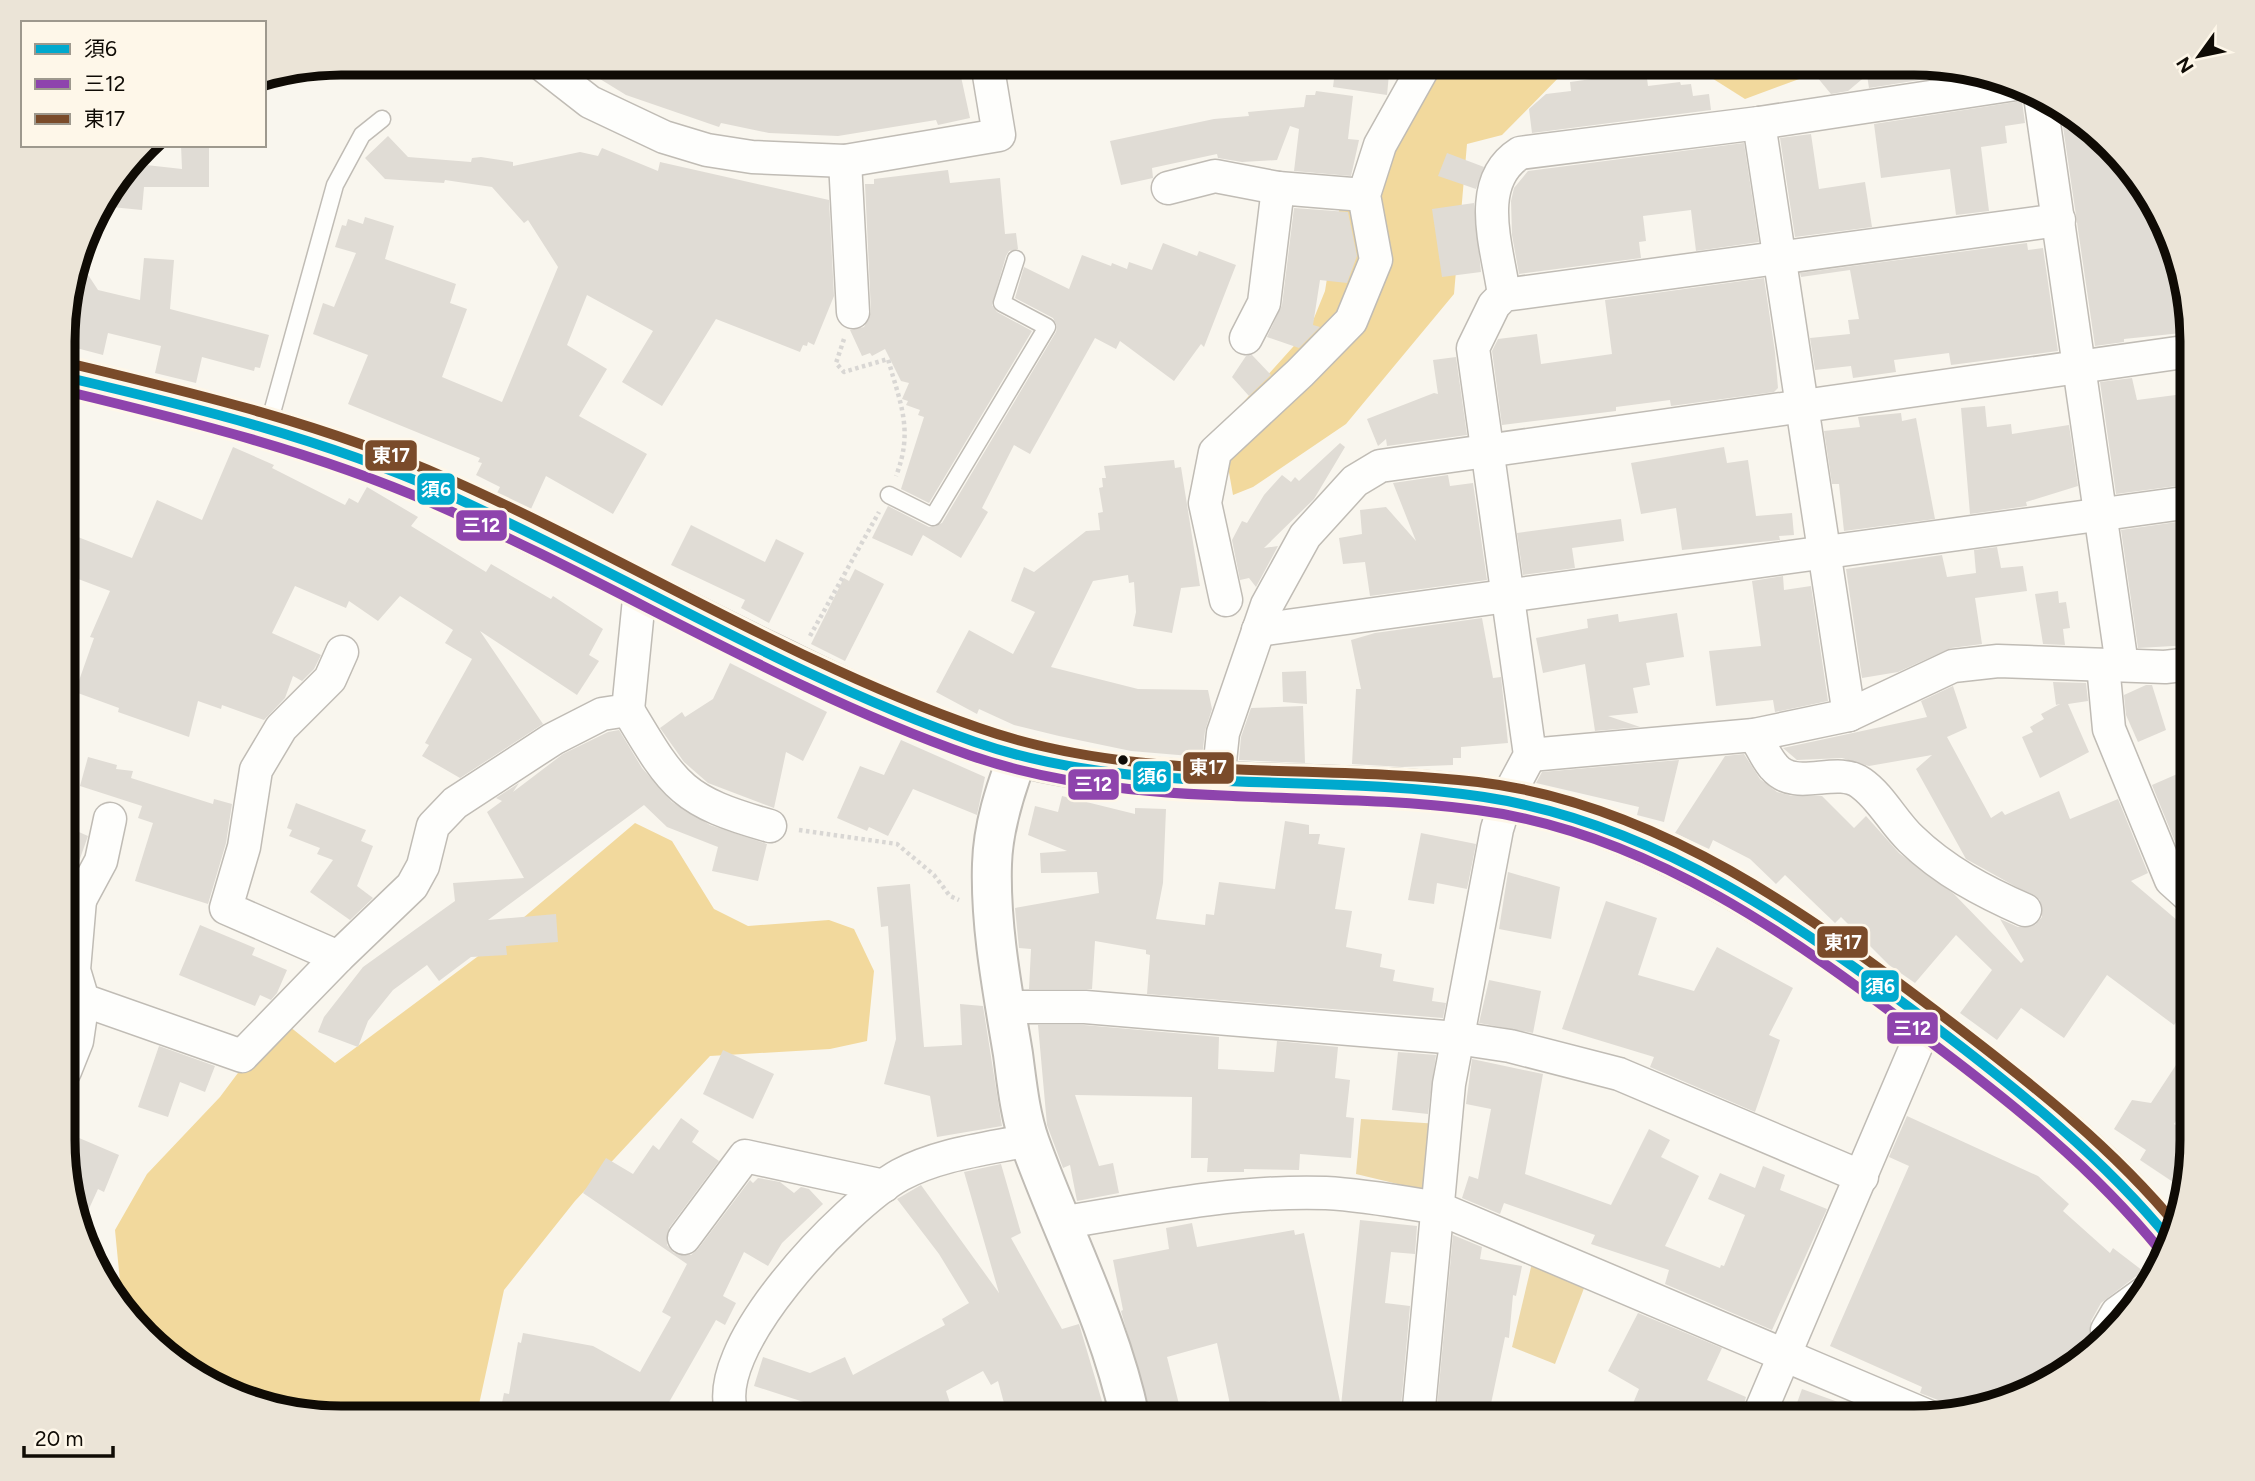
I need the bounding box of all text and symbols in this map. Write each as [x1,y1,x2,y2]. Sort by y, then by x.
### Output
legend [21,21,266,147]
north arrow [2164,21,2234,91]
text: 須6 [84,36,117,61]
text: N [2172,53,2199,77]
text: 三12 [84,71,125,96]
text: 東17 [84,106,125,131]
line badge: 東17 [364,439,418,472]
text: 東17 [372,444,410,467]
line badge: 須6 [416,472,456,506]
text: 須6 [421,478,451,501]
line badge: 三12 [455,509,508,542]
text: 三12 [462,514,500,537]
line badge: 東17 [1182,751,1235,785]
unlabelled marker [1116,753,1130,767]
text: 東17 [1189,756,1227,779]
line badge: 須6 [1132,760,1172,793]
text: 須6 [1137,765,1167,788]
line badge: 三12 [1067,768,1120,801]
text: 三12 [1074,773,1112,796]
line badge: 東17 [1816,925,1869,959]
text: 東17 [1824,931,1862,954]
line badge: 須6 [1860,969,1900,1003]
text: 須6 [1865,975,1895,998]
line badge: 三12 [1886,1011,1939,1045]
text: 三12 [1893,1017,1931,1040]
scale bar [24,1414,114,1458]
text: 20 m [35,1426,83,1451]

